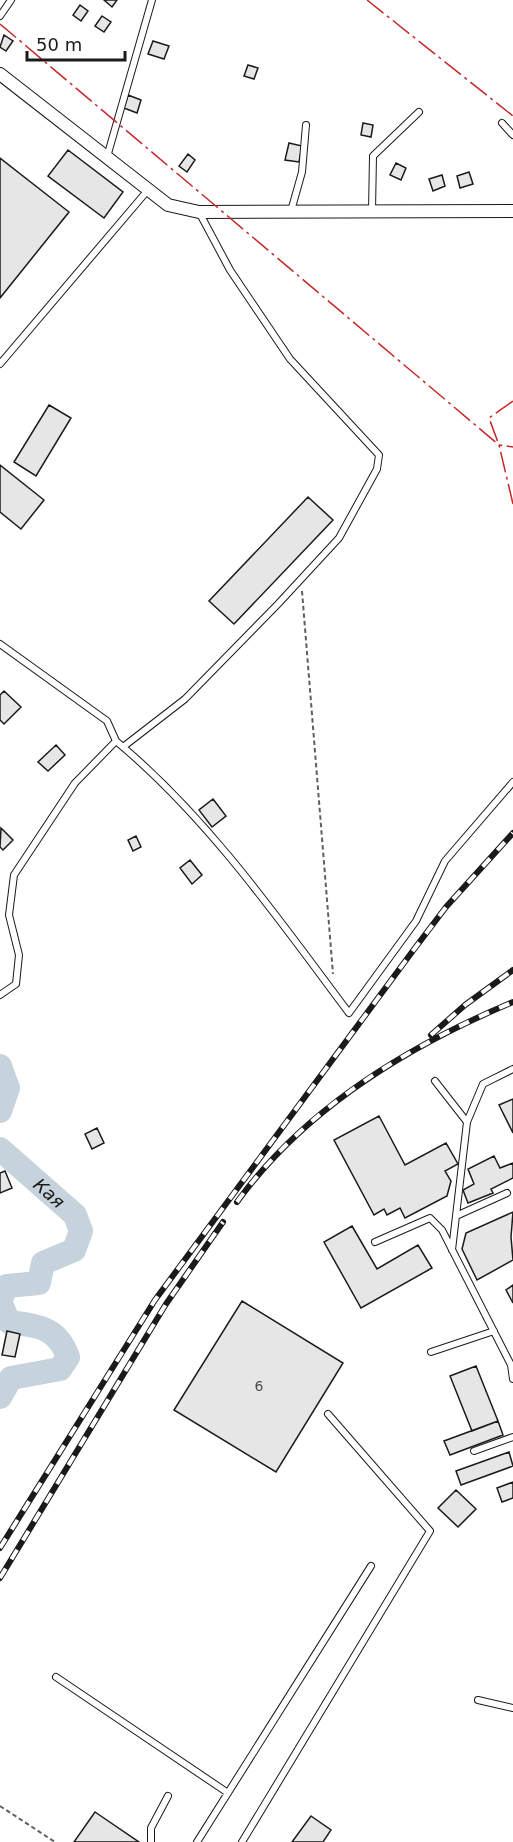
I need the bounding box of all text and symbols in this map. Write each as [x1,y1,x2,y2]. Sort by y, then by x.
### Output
scale bar [27,24,124,62]
text: 50 m [36,34,82,55]
water label: Кая [30,1173,70,1212]
house number: 6 [255,1378,264,1394]

